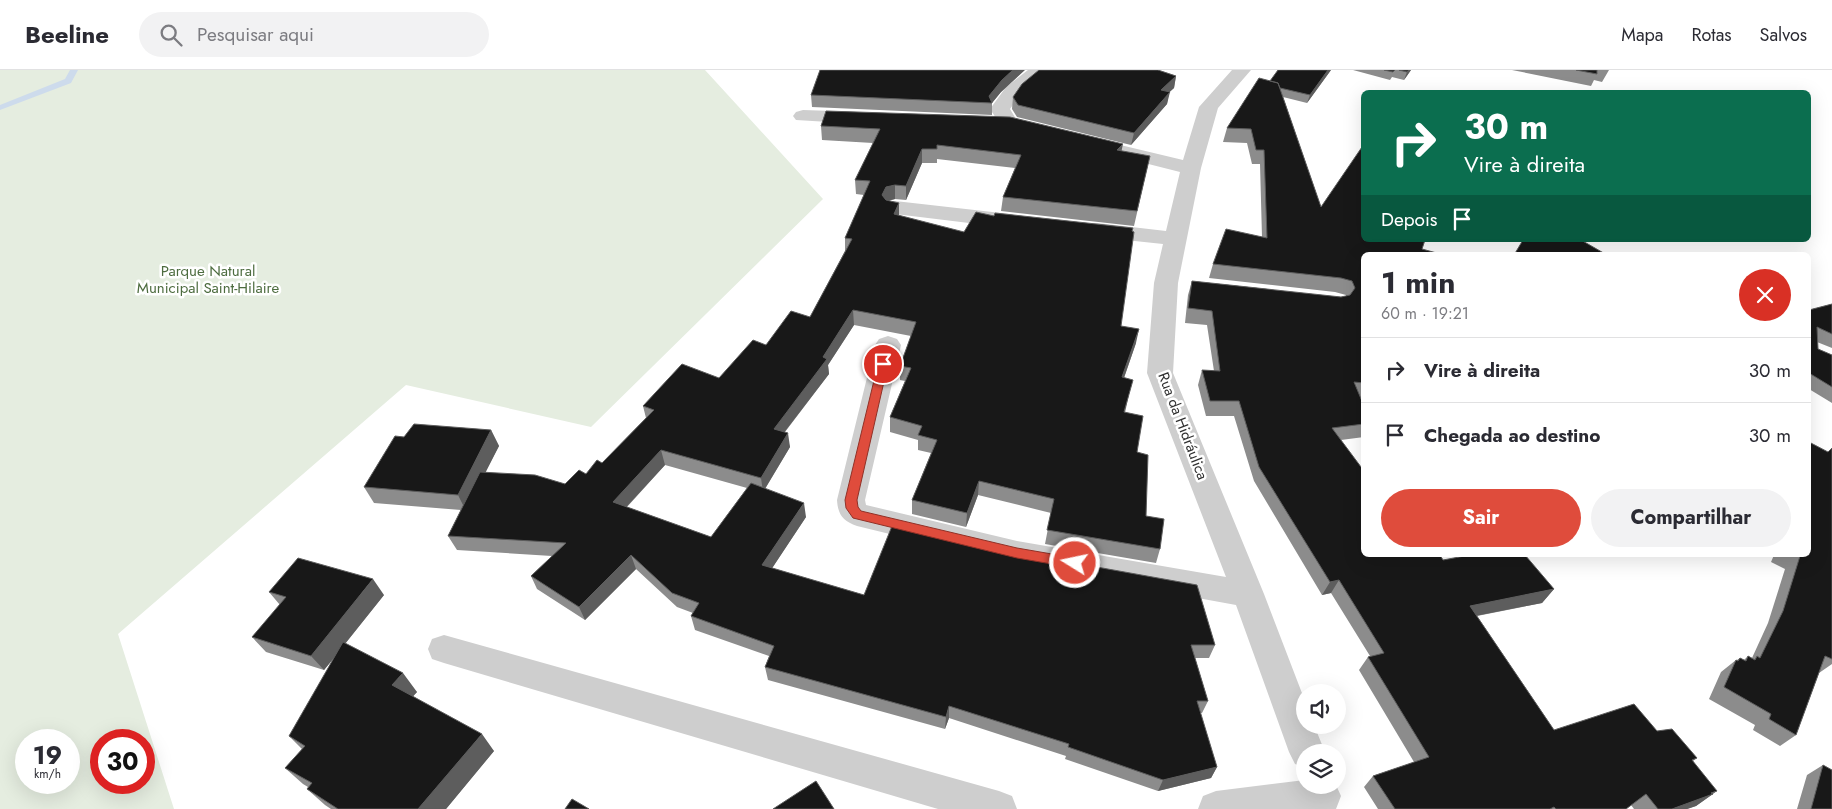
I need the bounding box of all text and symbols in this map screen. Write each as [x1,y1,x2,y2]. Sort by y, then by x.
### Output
search box [139,12,489,57]
text: Beeline [25,17,109,52]
icon: search [157,21,185,49]
text: Pesquisar aqui [197,21,314,48]
text: Mapa [1621,22,1663,48]
text: Rotas [1691,22,1732,48]
text: Salvos [1760,22,1807,48]
text: 30 m [1464,102,1548,152]
icon: right [1381,110,1446,175]
text: Vire à direita [1464,148,1585,180]
icon: arrive [1448,205,1476,233]
text: Depois [1381,206,1438,233]
park label: Parque Natural Municipal Saint-Hilaire [137,260,279,299]
text: 1 min [1381,261,1455,304]
button: close [1739,269,1791,321]
text: 60 m · 19:21 [1381,302,1469,325]
pin [862,343,904,385]
icon: arrive [869,350,897,378]
icon: right [1381,356,1409,384]
text: Vire à direita [1424,357,1540,384]
text: 30 m [1749,357,1791,384]
street label: Rua da Hidráulica [1152,369,1214,483]
icon: arrive [1381,421,1409,449]
text: Chegada ao destino [1424,422,1600,449]
text: 30 m [1749,422,1791,449]
button: Sair [1381,489,1581,547]
button: Compartilhar [1591,489,1791,547]
position arrow [1048,536,1100,588]
map controls [1296,684,1346,794]
button: sound [1296,684,1346,734]
speed limit sign: 30 [90,729,155,794]
text: 19 [33,737,62,773]
button: layers [1296,744,1346,794]
text: km/h [34,765,61,783]

